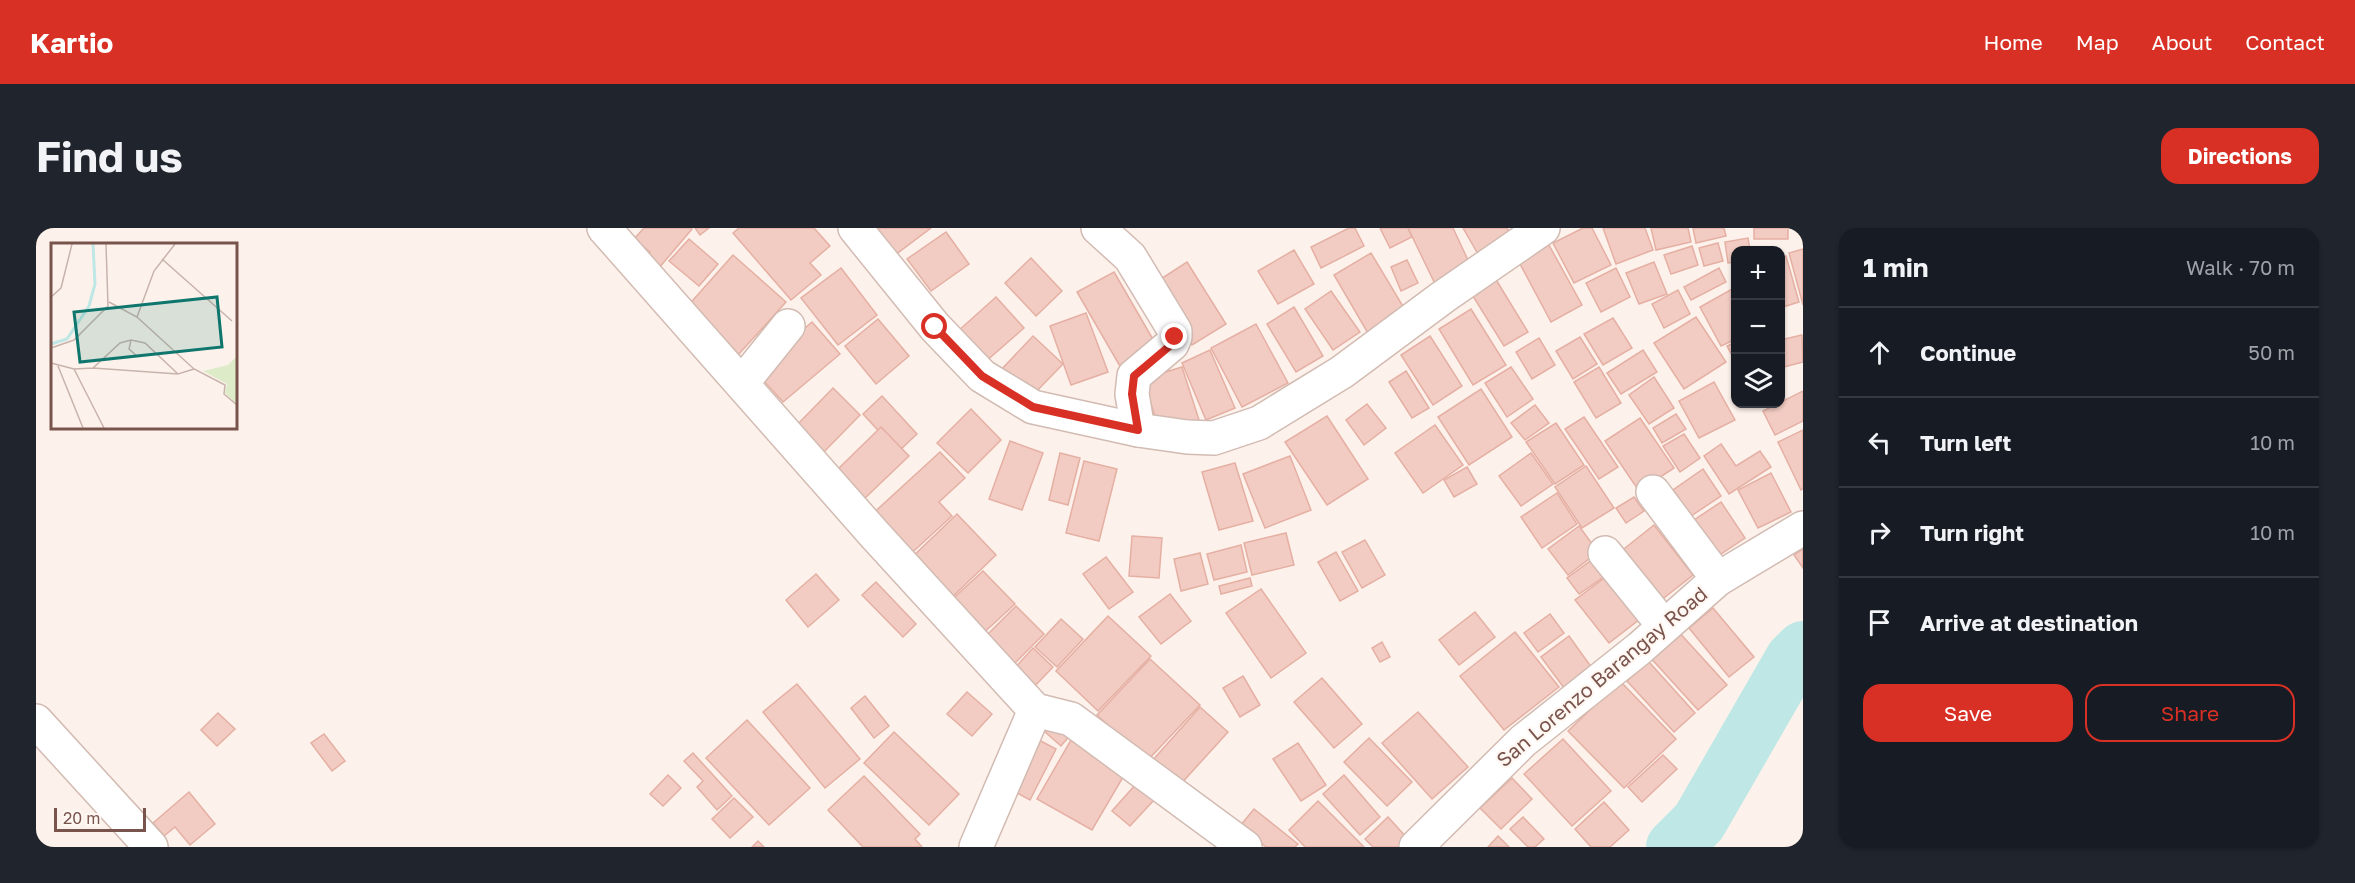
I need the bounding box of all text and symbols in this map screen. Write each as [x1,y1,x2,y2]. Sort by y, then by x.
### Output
text: Kartio [30,26,113,59]
text: Home [1983,29,2043,55]
text: Map [2076,29,2119,55]
text: About [2152,29,2212,55]
text: Contact [2245,29,2325,55]
button: Directions [2161,128,2319,184]
text: Find us [36,131,183,181]
inset map [51,243,237,429]
map controls [1731,246,1785,408]
button: + [1731,246,1785,300]
text: 1 min [1863,252,1929,283]
text: Walk · 70 m [2186,255,2295,279]
button: − [1731,300,1785,354]
route start [921,313,947,339]
route end [1161,323,1187,349]
icon: ahead [1863,336,1896,369]
text: Continue [1920,339,2016,366]
text: 50 m [2248,340,2295,364]
button: layers [1731,354,1785,408]
icon: left [1863,426,1896,459]
text: Turn left [1920,429,2011,456]
text: 10 m [2250,430,2295,454]
icon: right [1863,516,1896,549]
text: Turn right [1920,519,2024,546]
text: 10 m [2250,520,2295,544]
street label: San Lorenzo Barangay Road [1491,581,1712,771]
icon: arrive [1863,606,1896,639]
text: Arrive at destination [1920,609,2138,636]
button: Save [1863,684,2073,742]
button: Share [2085,684,2295,742]
scale bar [54,805,146,832]
text: 20 m [63,808,100,828]

